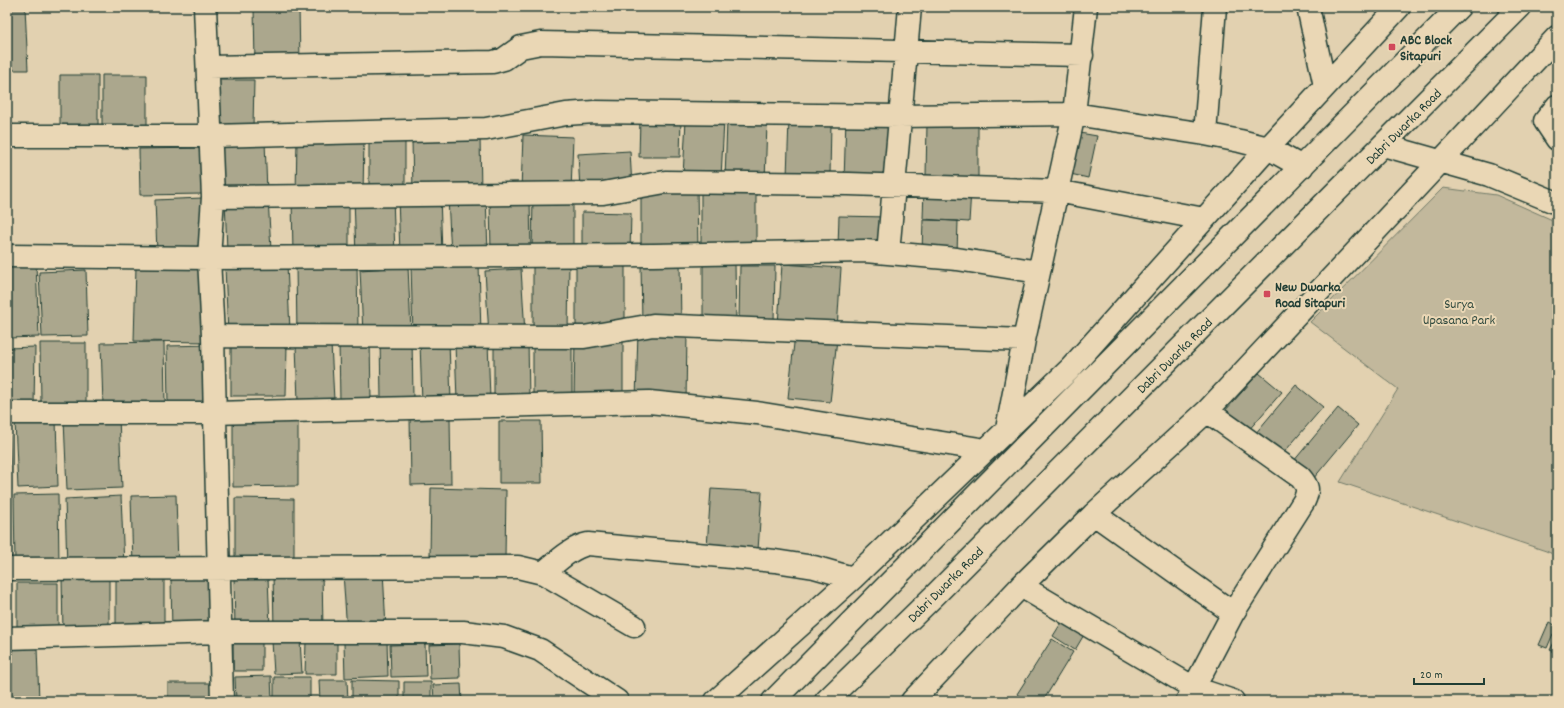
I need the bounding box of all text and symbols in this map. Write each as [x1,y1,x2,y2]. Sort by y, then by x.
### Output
place label: ABC Block Sitapuri [1400,31,1452,67]
marker: ABC Block Sitapuri [1387,42,1397,52]
street label: Dabri Dwarka Road [1362,85,1447,170]
place label: New Dwarka Road Sitapuri [1275,278,1346,314]
marker: New Dwarka Road Sitapuri [1262,289,1272,299]
park label: Surya Upasana Park [1423,295,1495,331]
street label: Dabri Dwarka Road [1133,314,1218,399]
street label: Dabri Dwarka Road [904,543,989,628]
scale bar [1414,660,1484,686]
text: 20 m [1420,667,1443,684]

